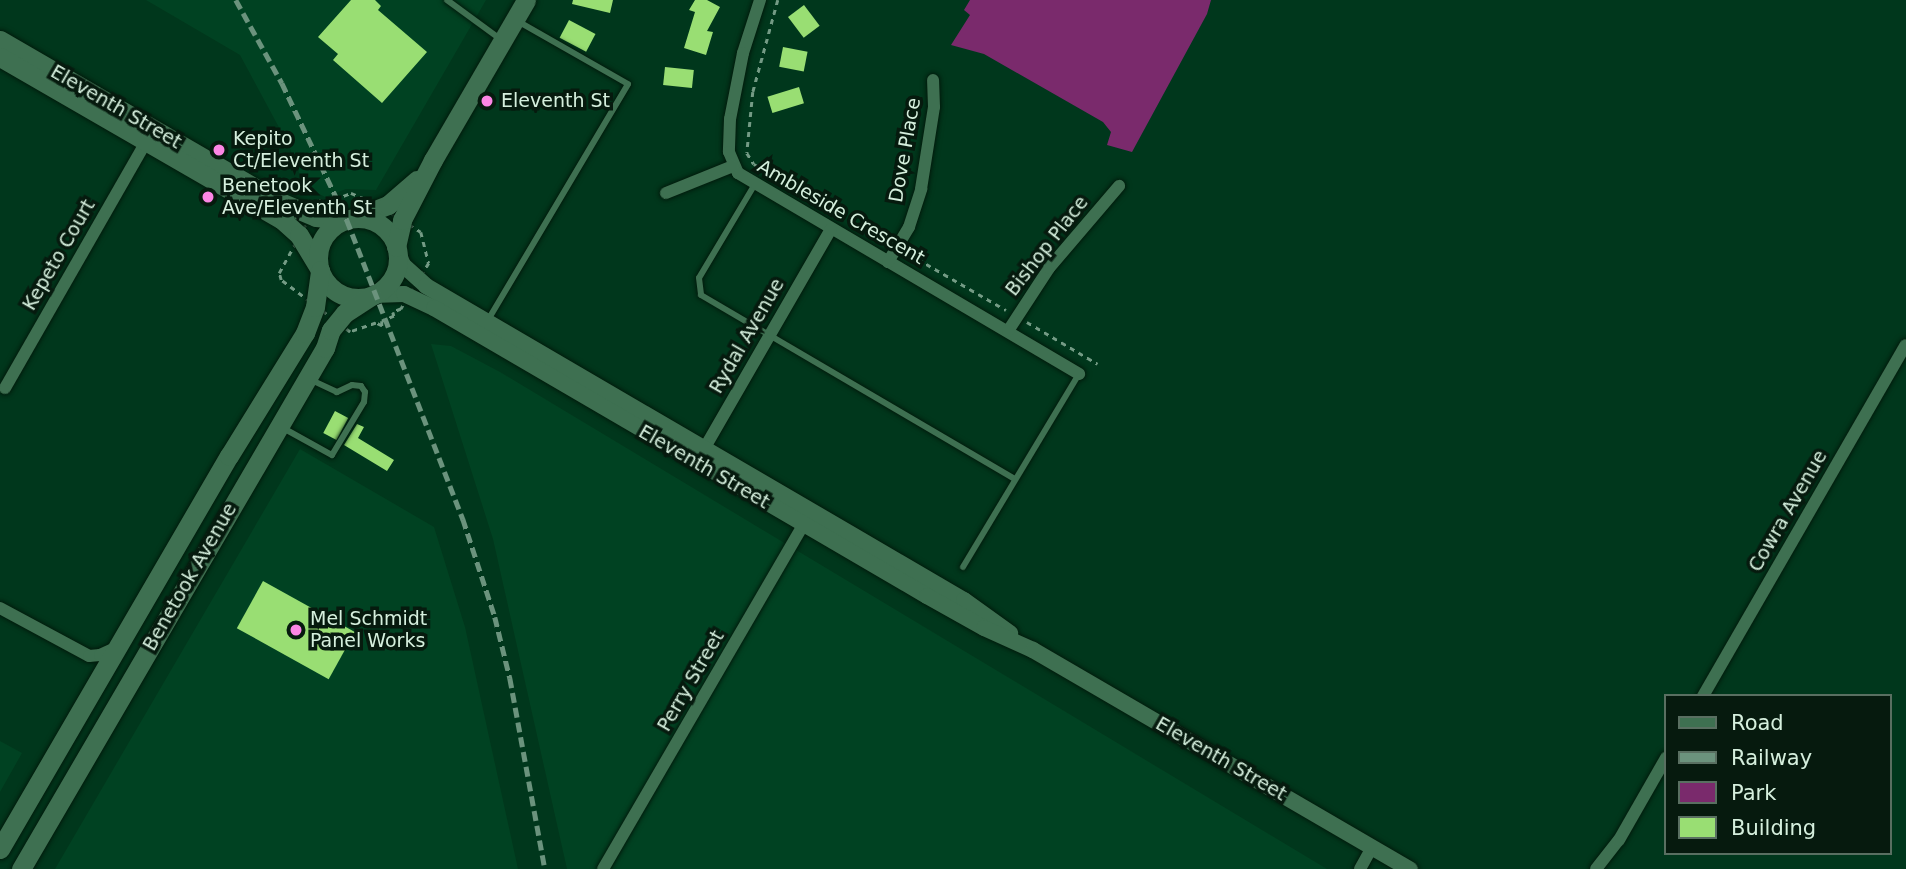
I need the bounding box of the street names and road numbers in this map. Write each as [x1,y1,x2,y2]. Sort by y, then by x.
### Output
street label: Eleventh Street [47,60,185,154]
street label: Dove Place [885,96,925,204]
street label: Ambleside Crescent [753,155,929,269]
street label: Bishop Place [1001,192,1093,300]
street label: Kepeto Court [18,195,100,315]
street label: Rydal Avenue [705,274,789,398]
street label: Eleventh Street [635,420,773,514]
street label: Cowra Avenue [1744,446,1832,576]
street label: Benetook Avenue [138,499,242,655]
street label: Perry Street [653,626,729,736]
street label: Eleventh Street [1152,712,1290,806]

